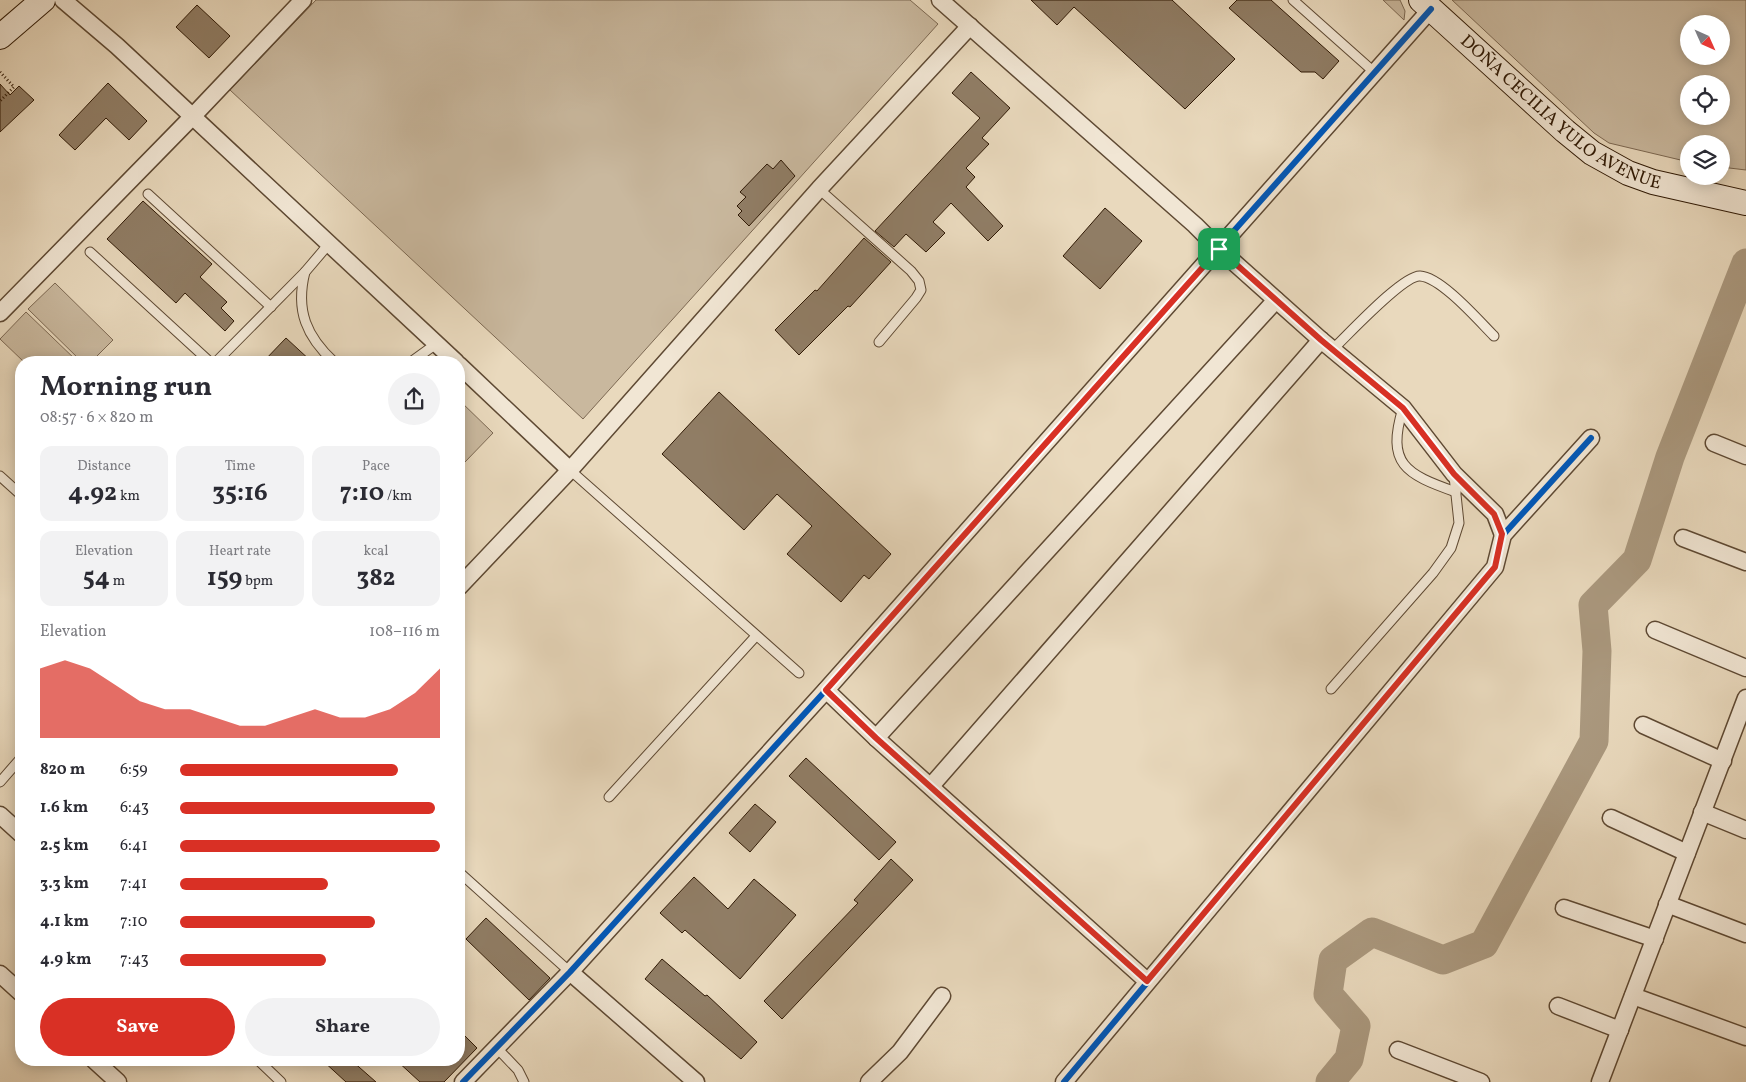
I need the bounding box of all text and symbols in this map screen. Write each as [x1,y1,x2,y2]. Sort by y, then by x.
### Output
north arrow [1680,15,1730,65]
map controls [1680,15,1730,185]
street label: DOÑA CECILIA YULO AVENUE [1455,29,1664,196]
button: locate [1680,75,1730,125]
button: layers [1680,135,1730,185]
pin [1198,228,1240,270]
icon: arrive [1205,235,1233,263]
text: Morning run [40,368,212,407]
button: share [388,373,440,425]
text: 08:57 · 6 × 820 m [40,407,153,429]
text: Distance [77,457,131,476]
text: Time [225,457,255,476]
text: Pace [362,457,390,476]
text: 4.92 [68,476,117,511]
text: 35:16 [212,476,268,511]
text: 7:10 [340,476,384,511]
text: km [117,487,140,506]
text: /km [384,487,412,506]
text: Elevation [75,542,133,561]
text: Heart rate [209,542,271,561]
text: kcal [364,542,388,561]
text: 54 [83,561,110,596]
text: 159 [207,561,242,596]
text: 382 [356,561,396,596]
text: m [110,572,125,591]
text: bpm [242,572,273,591]
text: Elevation [40,621,107,643]
text: 108–116 m [369,621,440,643]
text: 820 m [40,759,85,781]
text: 6:59 [120,759,148,781]
text: 1.6 km [40,797,88,819]
text: 6:43 [120,797,149,819]
text: 2.5 km [40,835,89,857]
text: 6:41 [120,835,148,857]
text: 3.3 km [40,873,89,895]
text: 7:41 [120,873,147,895]
text: 4.1 km [40,911,89,933]
text: 7:10 [120,911,147,933]
text: 4.9 km [40,949,91,971]
text: 7:43 [120,949,149,971]
button: Save [40,998,235,1056]
button: Share [245,998,440,1056]

